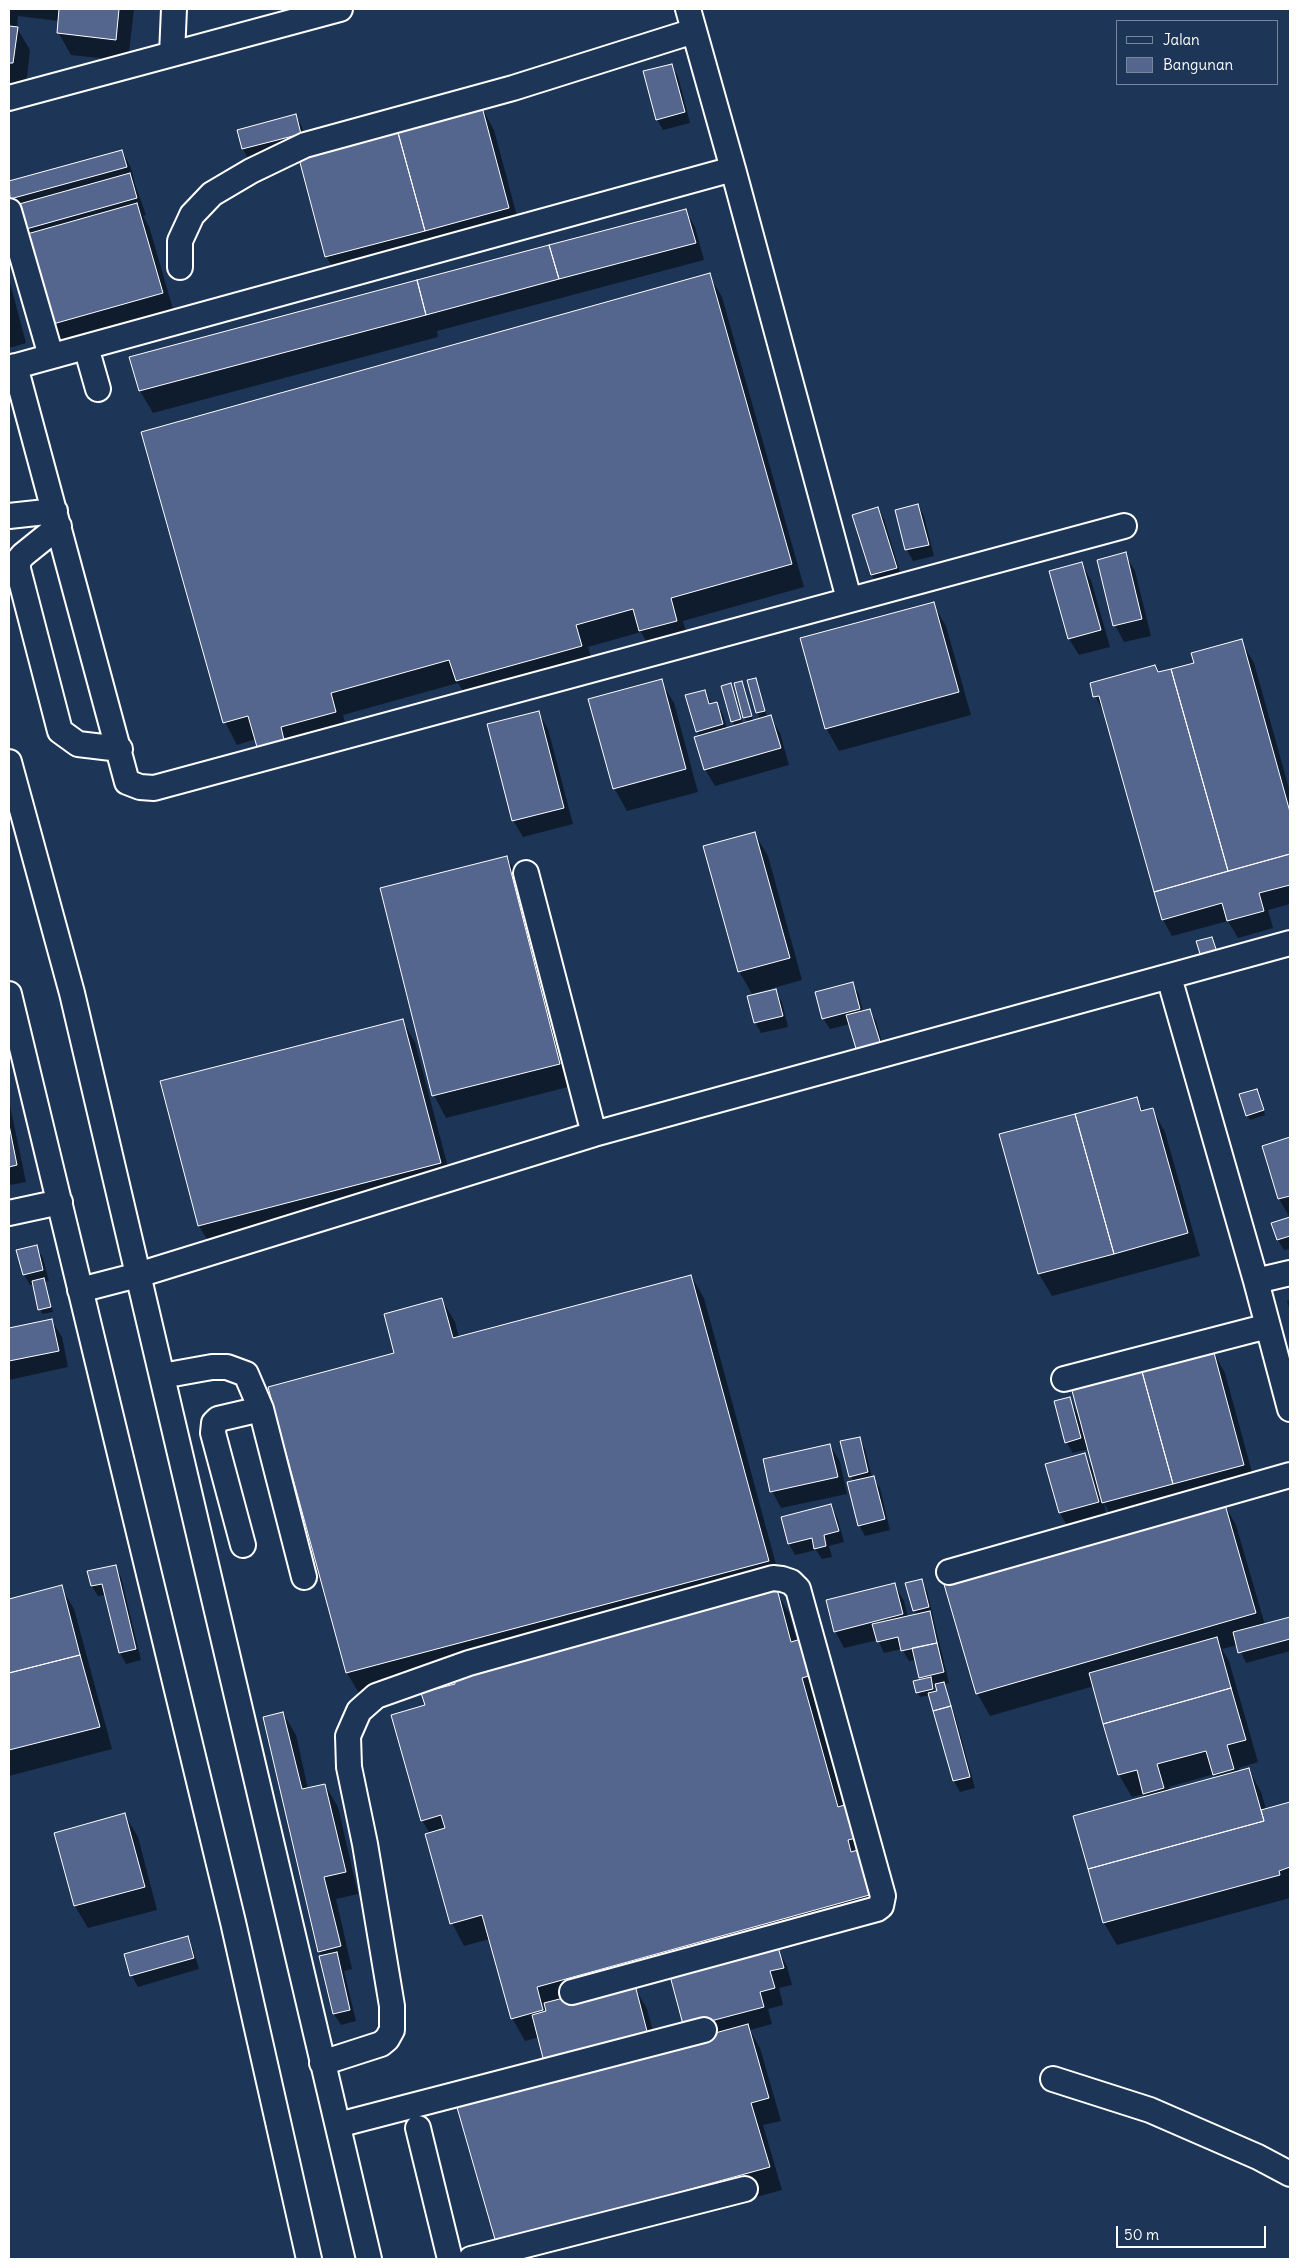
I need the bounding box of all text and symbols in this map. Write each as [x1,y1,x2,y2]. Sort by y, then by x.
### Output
legend [1116,20,1279,85]
text: Jalan [1163,30,1200,49]
text: Bangunan [1163,55,1233,74]
scale bar [1119,2216,1269,2248]
text: 50 m [1124,2225,1159,2244]

